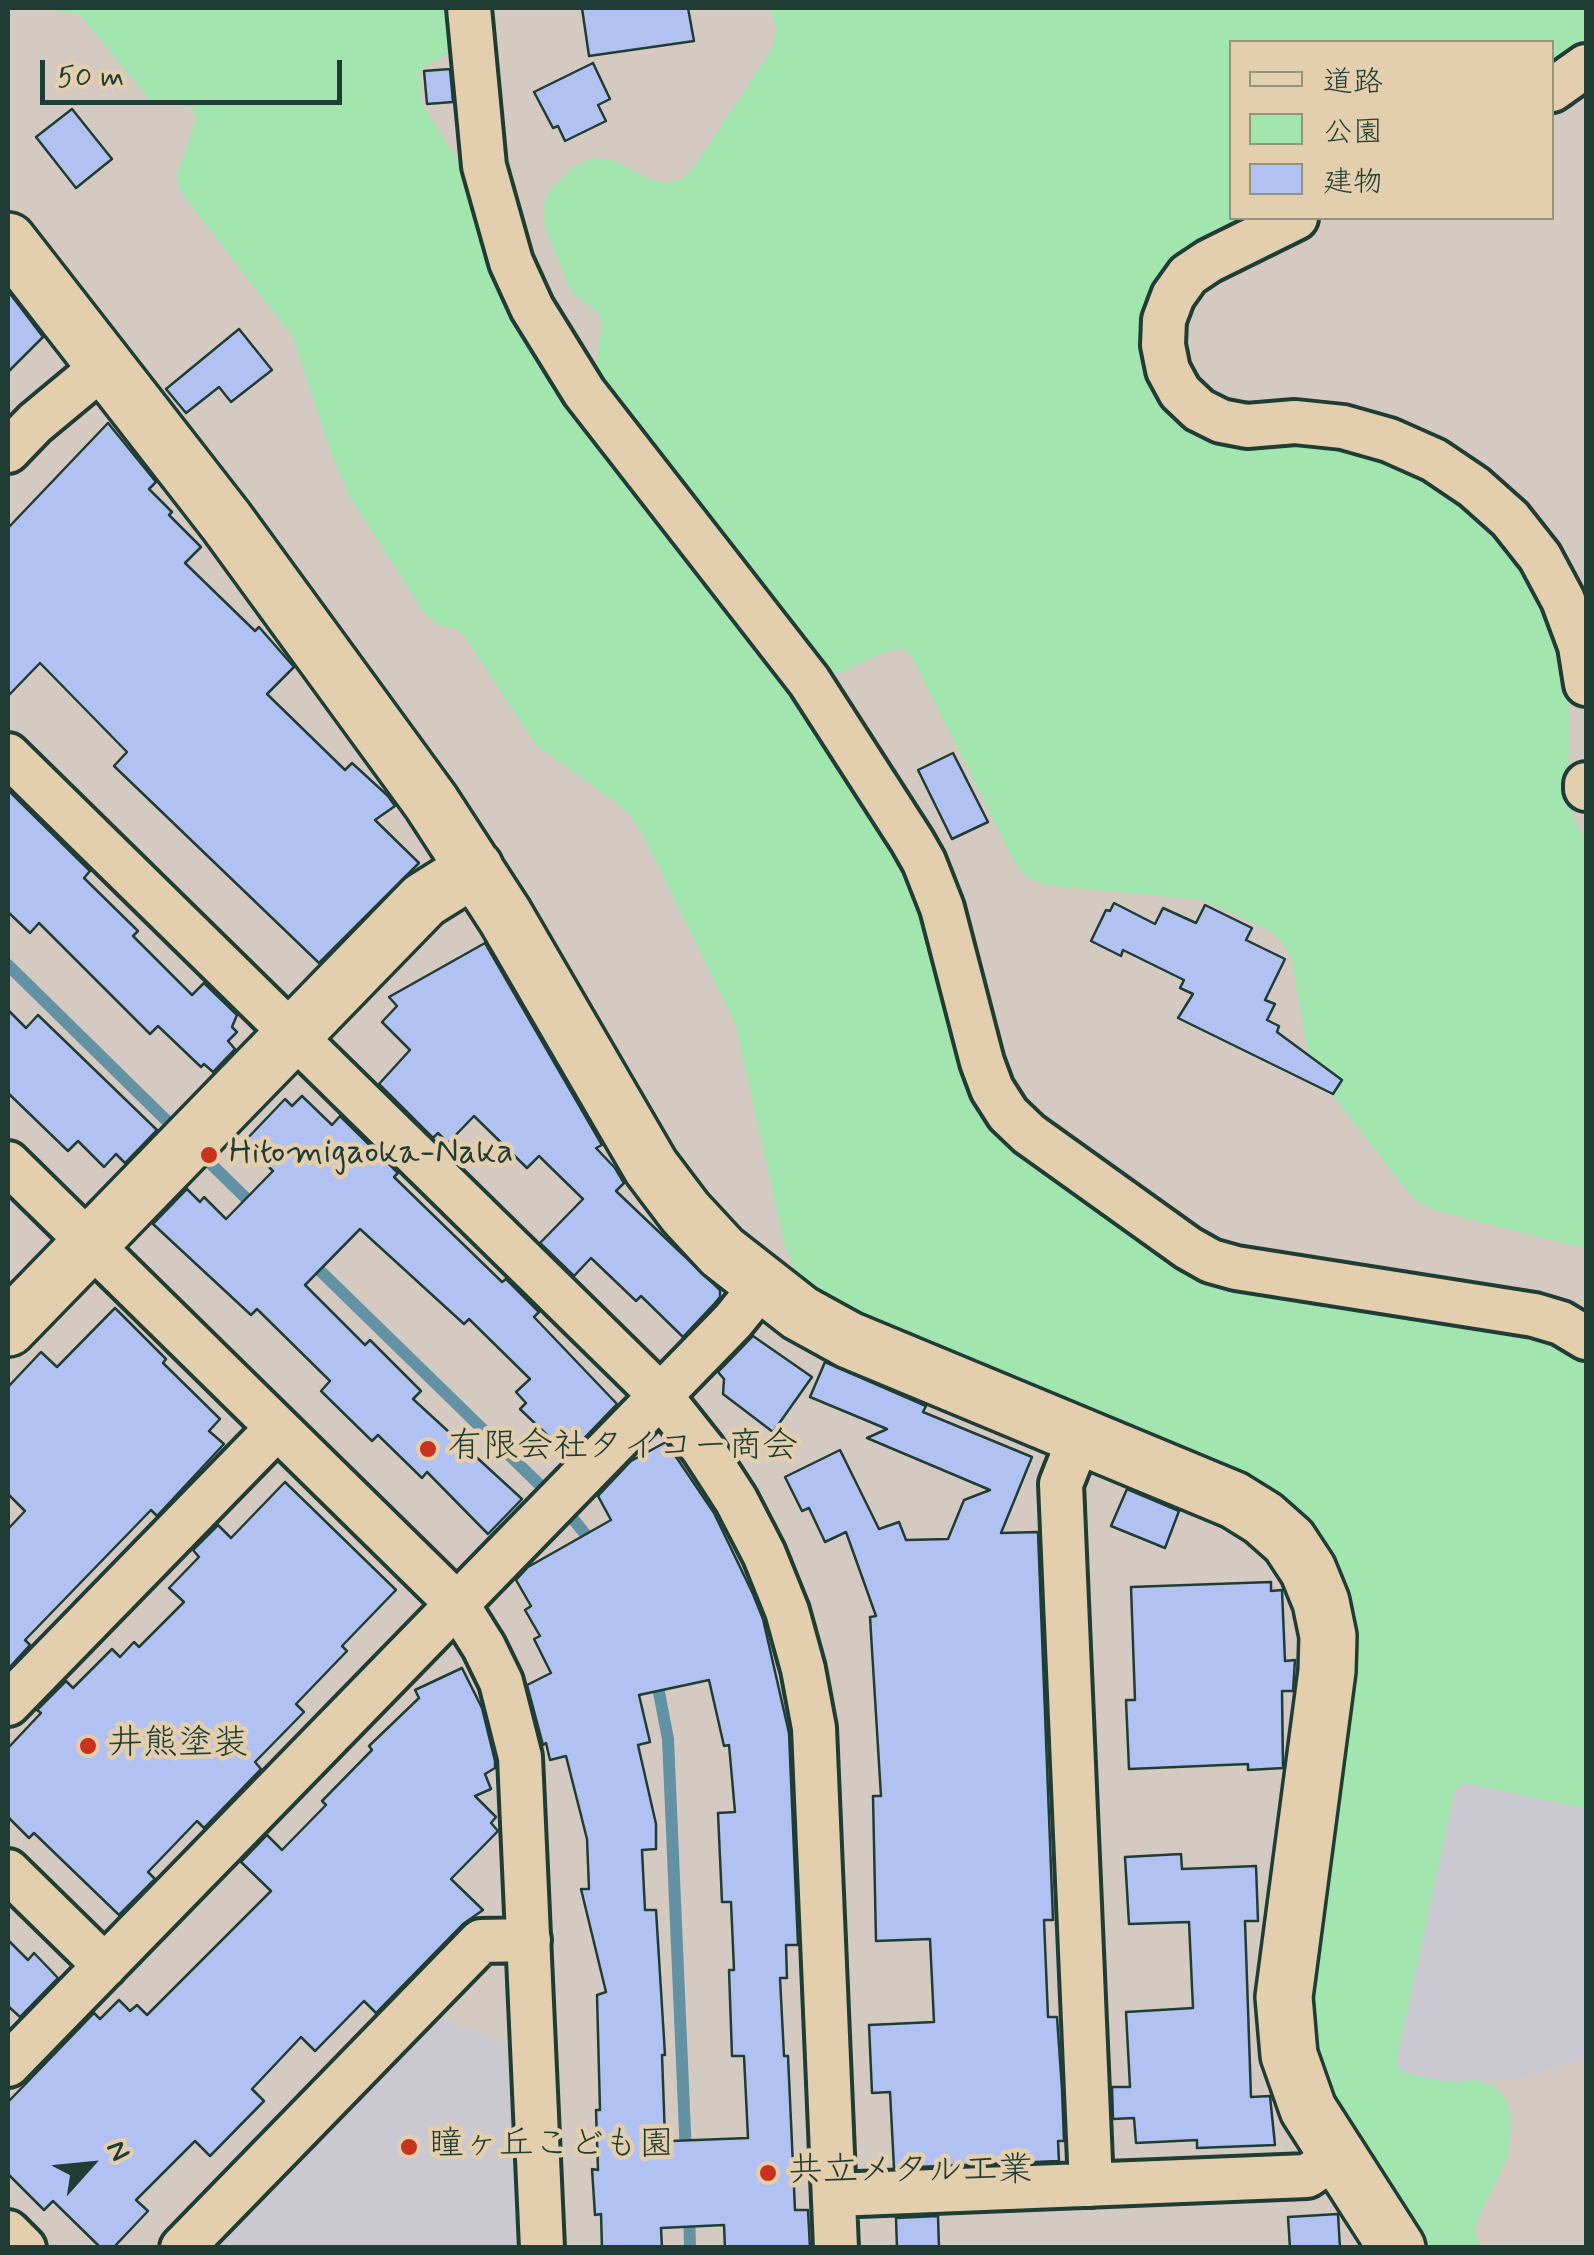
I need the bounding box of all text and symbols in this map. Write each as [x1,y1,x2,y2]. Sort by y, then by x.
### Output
scale bar [45,40,348,102]
legend [1229,40,1554,220]
text: 50 m [57,58,124,97]
text: 道路 [1323,63,1383,102]
text: 公園 [1323,113,1383,152]
text: 建物 [1323,163,1383,202]
place label: Hitomigaoka-Naka [229,1134,513,1176]
marker: Hitomigaoka-Naka [198,1144,220,1166]
place label: 有限会社タイコー商会 [448,1428,798,1470]
marker: 有限会社タイコー商会 [417,1438,439,1460]
place label: 井熊塗装 [108,1725,248,1767]
marker: 井熊塗装 [77,1735,99,1757]
north arrow [40,2115,140,2215]
place label: 瞳ヶ丘こども園 [429,2126,674,2168]
text: N [96,2134,138,2168]
marker: 瞳ヶ丘こども園 [398,2136,420,2158]
place label: 共立メタル工業 [788,2152,1033,2194]
marker: 共立メタル工業 [757,2162,779,2184]

